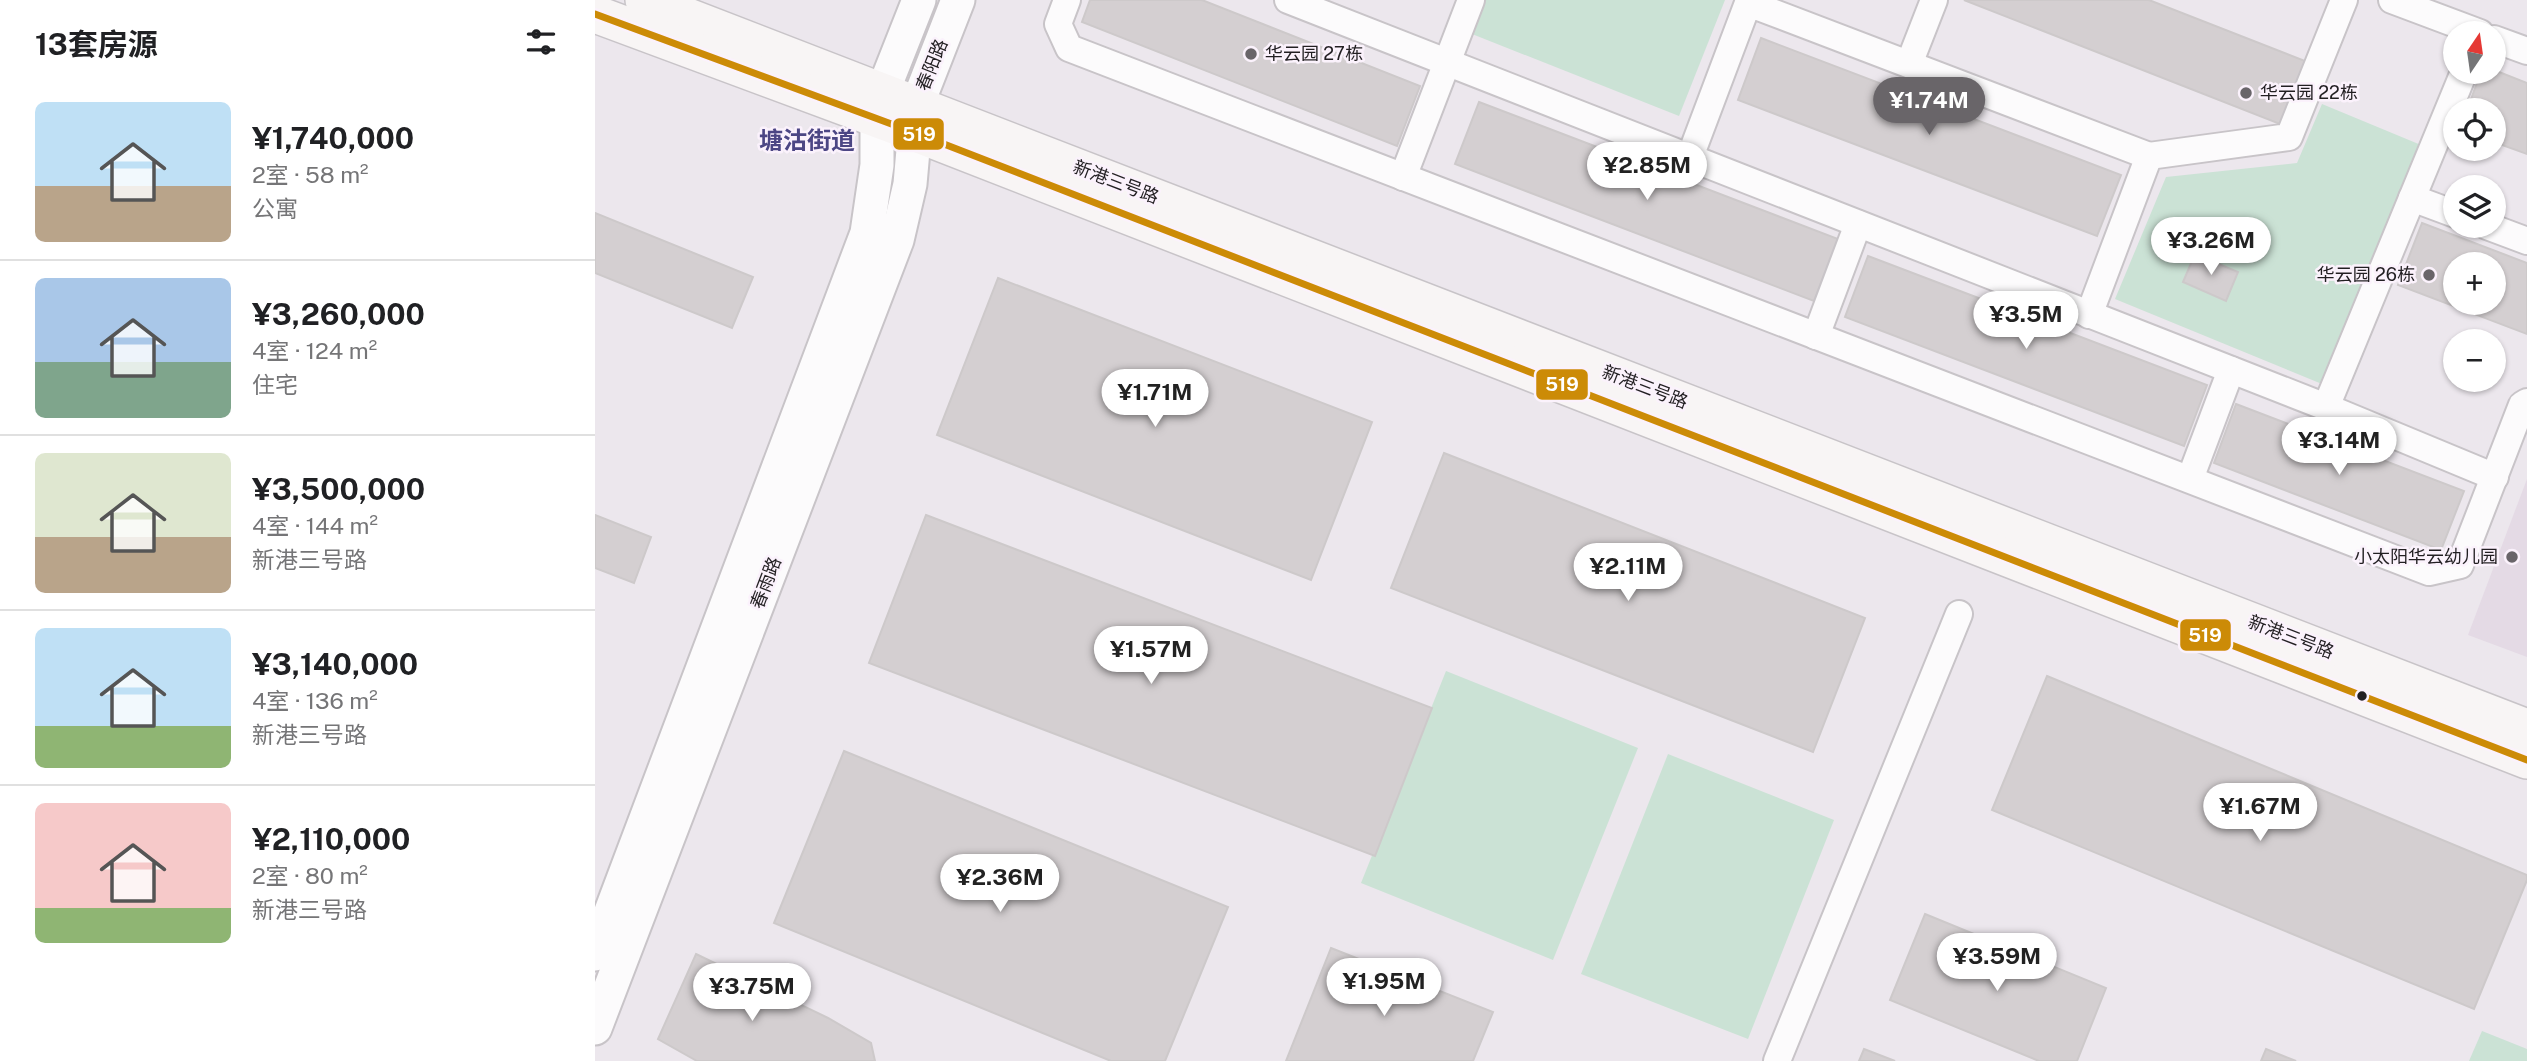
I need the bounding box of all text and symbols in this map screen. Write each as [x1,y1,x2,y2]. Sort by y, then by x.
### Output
north arrow [2443,21,2506,84]
map controls [2443,21,2506,392]
icon: filters [522,23,560,61]
text: 13套房源 [35,26,158,62]
street label: 春阳路 [912,36,951,94]
place label: 华云园 27栋 [1265,43,1363,64]
marker: 华云园 27栋 [1243,46,1259,62]
pin: ¥1.74M [1872,78,1986,137]
place label: 华云园 22栋 [2260,82,2358,103]
marker: 华云园 22栋 [2238,85,2254,101]
text: ¥1.74M [1889,86,1969,113]
button: locate [2443,98,2506,161]
line badge: 519 [892,117,945,151]
text: ¥1,740,000 [252,120,414,156]
text: 519 [902,123,936,145]
district label: 塘沽街道 [759,126,855,154]
icon: home [91,130,175,214]
pin: ¥2.85M [1590,142,1704,202]
text: ¥2.85M [1603,151,1691,178]
street label: 新港三号路 [1070,156,1162,207]
text: 2室 · 58 m² [252,161,369,188]
button: layers [2443,175,2506,238]
text: 公寓 [252,195,298,222]
pin: ¥3.26M [2154,218,2268,277]
text: ¥3.26M [2167,226,2255,253]
button: + [2443,252,2506,315]
place label: 华云园 26栋 [2317,264,2415,285]
marker: 华云园 26栋 [2421,267,2437,283]
pin: ¥3.5M [1977,292,2075,351]
text: ¥3,260,000 [252,296,425,332]
text: ¥3.5M [1989,300,2063,327]
icon: home [91,306,175,390]
button: − [2443,329,2506,392]
text: 4室 · 124 m² [252,337,377,364]
street label: 新港三号路 [1599,361,1691,412]
line badge: 519 [1535,368,1589,401]
pin: ¥1.71M [1098,370,1212,429]
text: 住宅 [252,371,298,398]
text: 519 [1545,373,1579,395]
text: ¥1.71M [1118,378,1192,405]
pin: ¥3.14M [2282,418,2396,477]
text: ¥3.14M [2298,426,2380,453]
text: ¥3,500,000 [252,471,425,507]
icon: home [91,481,175,565]
text: 4室 · 144 m² [252,512,378,539]
pin: ¥2.11M [1571,544,1685,603]
text: 新港三号路 [252,546,367,573]
place label: 小太阳华云幼儿园 [2354,546,2498,567]
marker: 小太阳华云幼儿园 [2504,549,2520,565]
text: ¥2.11M [1590,552,1666,579]
street label: 春雨路 [746,554,785,612]
street label: 新港三号路 [2245,611,2337,662]
line badge: 519 [2179,618,2232,652]
text: 519 [2188,624,2222,646]
pin: ¥1.57M [1094,626,1208,686]
text: ¥1.57M [1110,635,1192,662]
text: ¥3,140,000 [252,646,418,682]
icon: home [91,656,175,740]
text: 4室 · 136 m² [252,687,378,714]
unlabelled marker [2355,689,2369,703]
text: 新港三号路 [252,721,367,748]
pin: ¥1.67M [2203,784,2317,843]
text: ¥1.67M [2219,792,2301,819]
text: ¥2,110,000 [252,821,410,857]
icon: home [91,831,175,915]
pin: ¥2.36M [943,855,1057,914]
text: 2室 · 80 m² [252,862,368,889]
text: ¥2.36M [956,863,1044,890]
text: 新港三号路 [252,896,367,923]
pin: ¥3.59M [1940,934,2054,993]
text: ¥3.59M [1953,942,2041,969]
pin: ¥1.95M [1327,958,1441,1018]
pin: ¥3.75M [695,964,809,1023]
text: ¥1.95M [1343,967,1425,994]
text: ¥3.75M [709,972,795,999]

